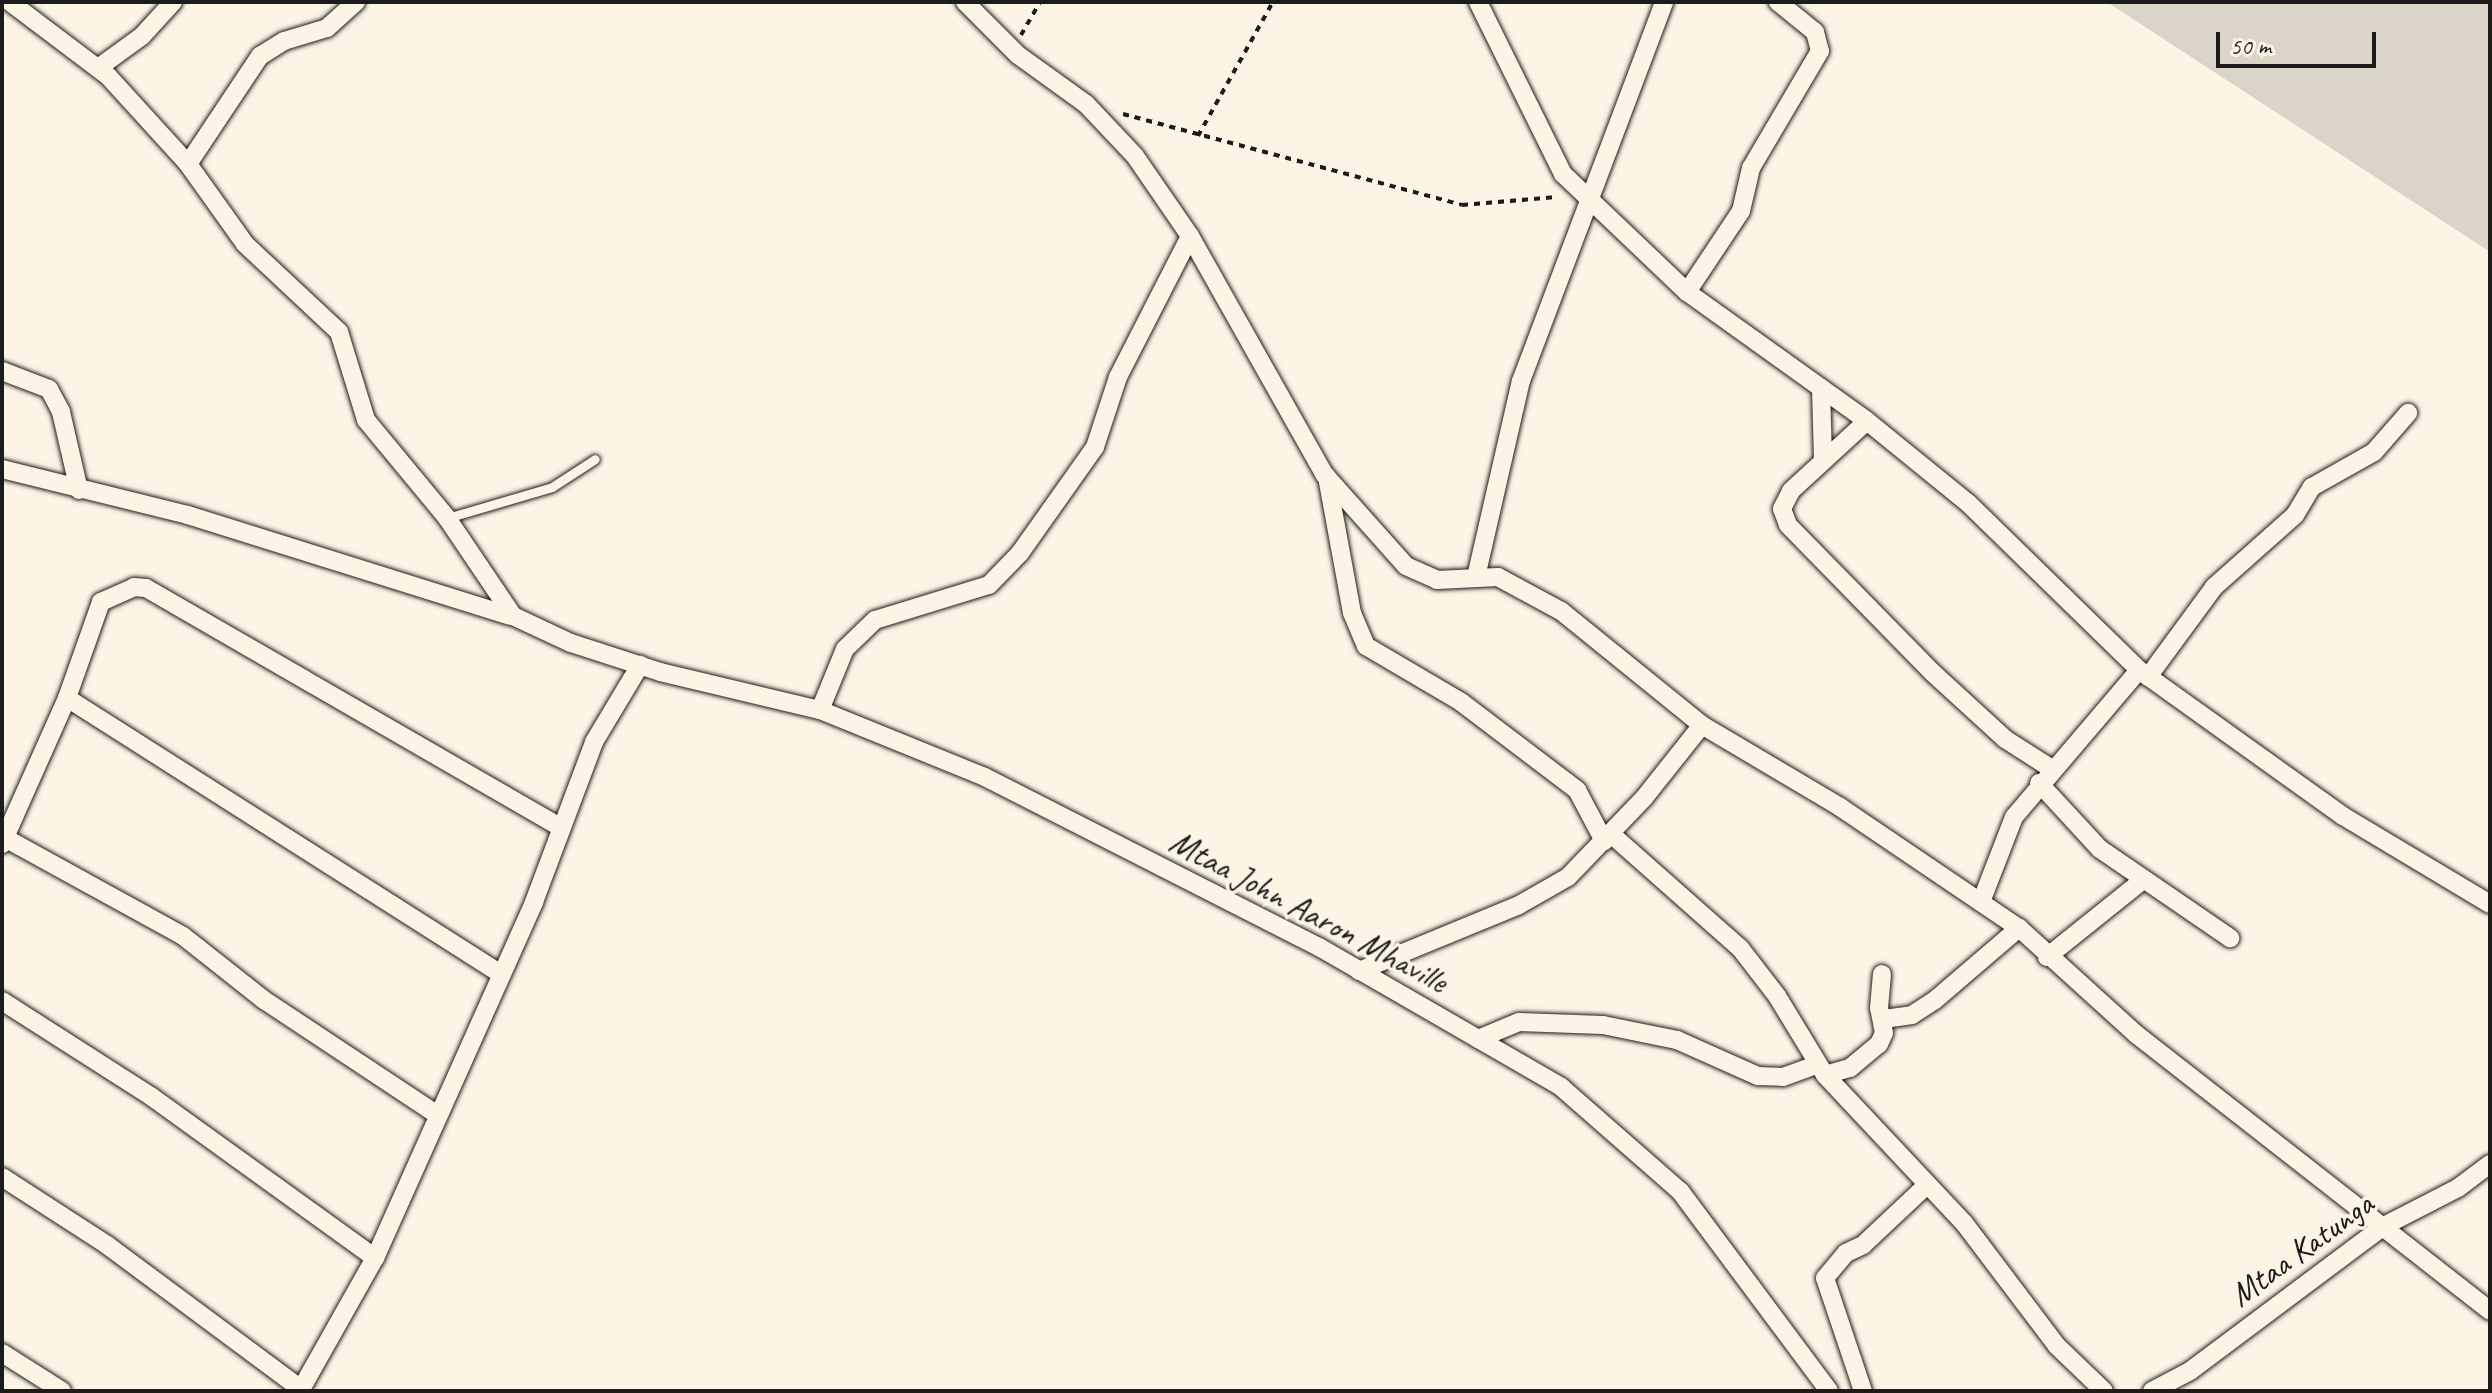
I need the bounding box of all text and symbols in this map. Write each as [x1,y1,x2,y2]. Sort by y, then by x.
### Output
scale bar [2220,16,2380,66]
text: 50 m [2230,31,2271,61]
street label: Mtaa John Aaron Mhaville [1163,820,1455,1002]
street label: Mtaa Katunga [2221,1183,2381,1315]

